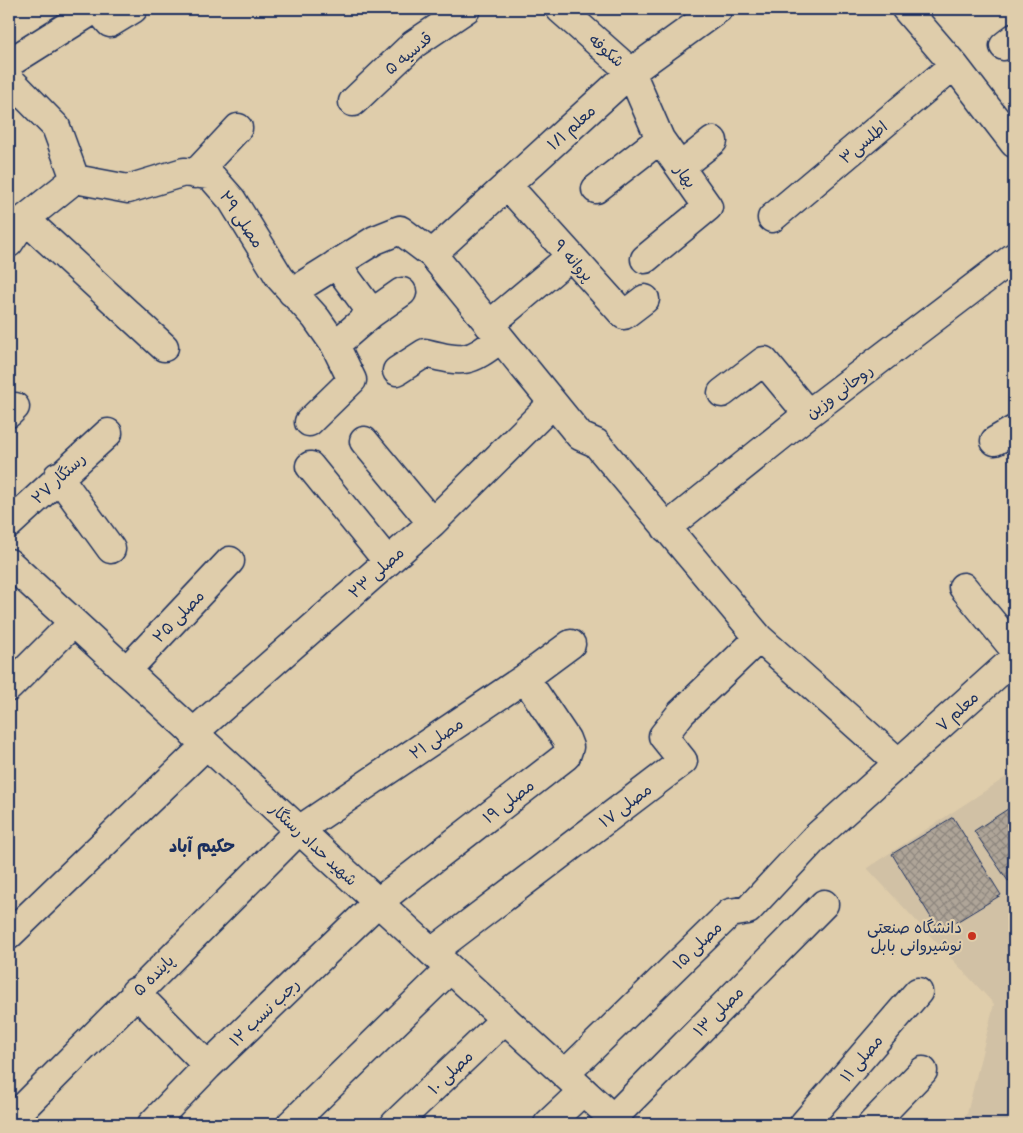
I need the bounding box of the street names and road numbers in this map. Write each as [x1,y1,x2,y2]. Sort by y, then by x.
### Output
street label: قدسیه ۵ [381,29,437,79]
street label: شکوفه [584,31,628,72]
street label: معلم ۱/۱ [544,102,601,156]
street label: اطلسی۳ [836,118,892,169]
street label: بهار [669,160,700,192]
street label: مصلی ۲۹ [215,188,267,252]
street label: پروانه ۹ [549,236,597,286]
street label: روحانی وزین [803,361,877,424]
street label: رستگار ۲۷ [28,449,90,509]
street label: مصلی ۲۳ [345,543,409,603]
street label: مصلی ۲۵ [149,587,209,647]
street label: معلم ۷ [933,688,985,738]
street label: مصلی ۲۱ [406,714,467,764]
street label: مصلی ۱۹ [480,776,538,828]
street label: مصلی ۱۷ [596,780,656,832]
street label: شهید حداد رستگار [265,798,361,890]
street label: مصلی ۱۵ [670,918,727,974]
street label: پاینده ۵ [130,952,178,1000]
street label: رجب نسب ۱۲ [226,975,304,1051]
street label: مصلی ۱۳ [690,983,748,1041]
street label: مصلی ۱۱ [837,1032,887,1086]
street label: مصلی ۱۰ [425,1047,477,1099]

